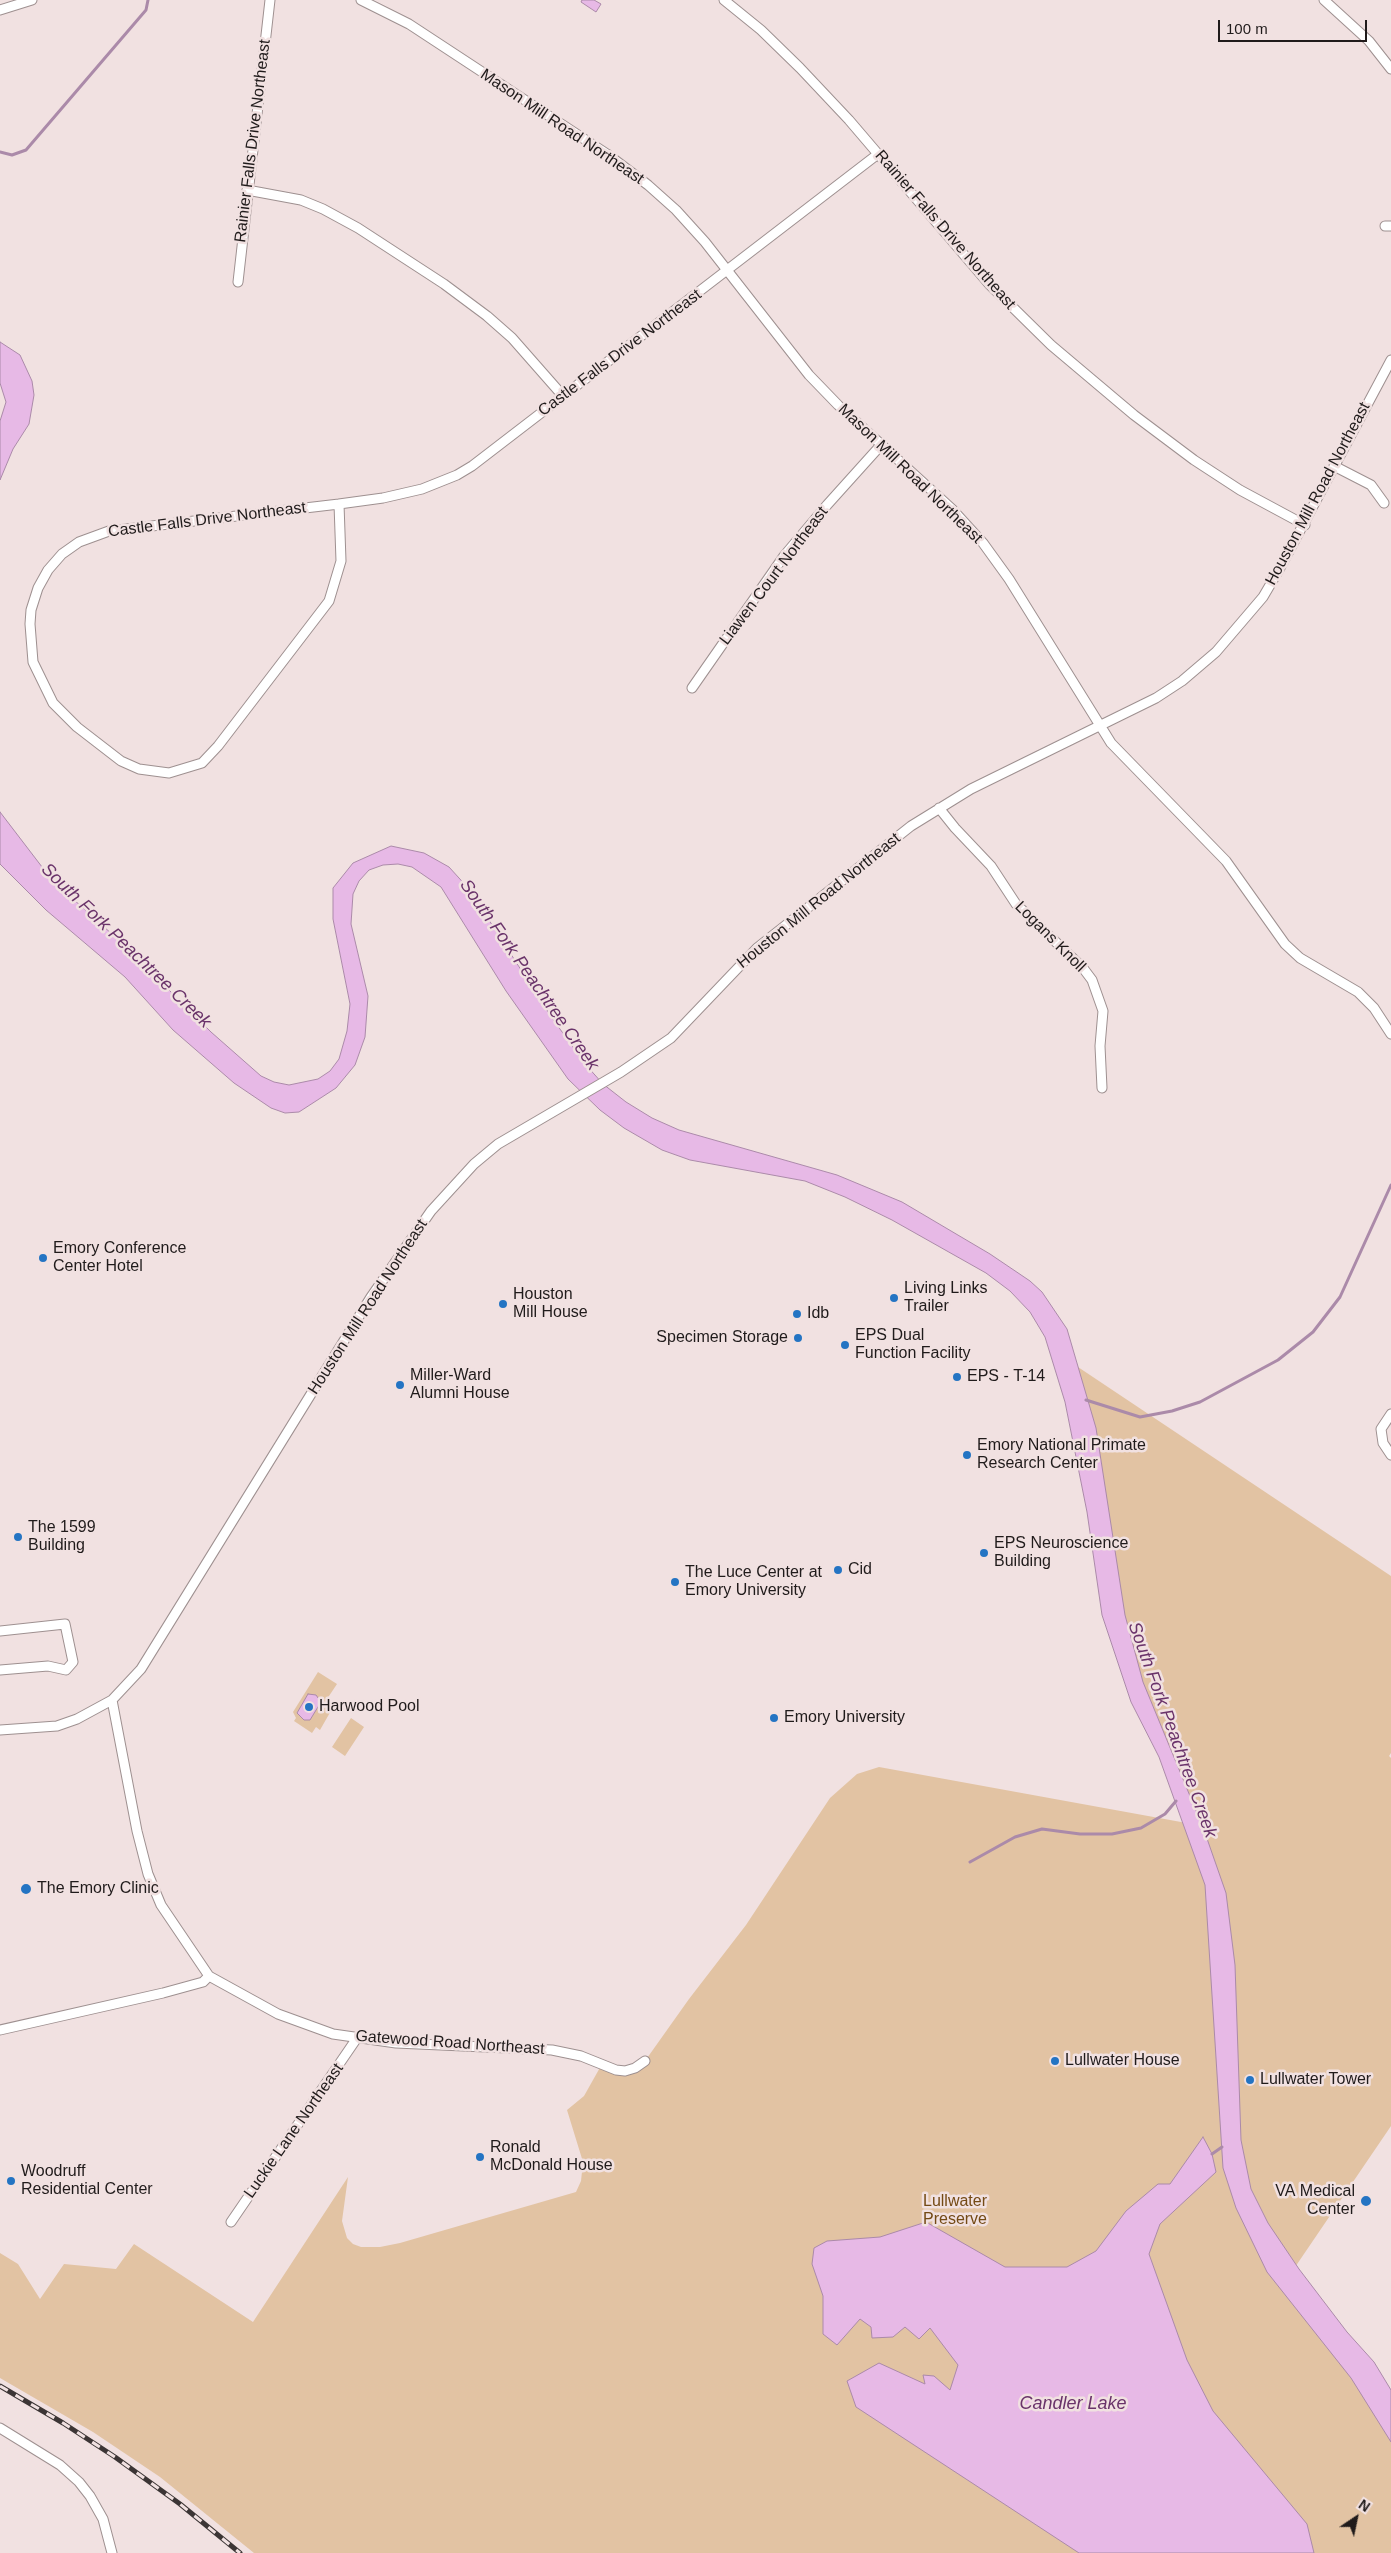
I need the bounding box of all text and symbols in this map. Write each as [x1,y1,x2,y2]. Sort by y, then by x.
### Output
scale bar [1221,10,1370,42]
text: 100 m [1226,20,1268,37]
street label: Rainier Falls Drive Northeast [231,38,275,244]
street label: Mason Mill Road Northeast [477,65,647,189]
street label: Rainier Falls Drive Northeast [871,147,1019,313]
street label: Castle Falls Drive Northeast [535,285,705,421]
street label: Houston Mill Road Northeast [1262,399,1374,589]
street label: Mason Mill Road Northeast [834,400,986,548]
street label: Castle Falls Drive Northeast [107,498,307,542]
street label: Liawen Court Northeast [716,503,832,649]
street label: Houston Mill Road Northeast [733,829,905,973]
water label: South Fork Peachtree Creek [36,859,216,1033]
water label: South Fork Peachtree Creek [455,875,603,1075]
street label: Logans Knoll [1011,898,1089,976]
street label: Houston Mill Road Northeast [304,1216,432,1398]
place label: Emory Conference Center Hotel [53,1239,186,1277]
marker: Emory Conference Center Hotel [37,1252,49,1264]
place label: Living Links Trailer [904,1279,988,1317]
place label: Houston Mill House [513,1285,588,1323]
marker: Living Links Trailer [888,1292,900,1304]
marker: Houston Mill House [497,1298,509,1310]
place label: Idb [807,1304,829,1324]
marker: Idb [791,1308,803,1320]
place label: EPS Dual Function Facility [855,1326,971,1364]
place label: Specimen Storage [656,1328,788,1348]
marker: Specimen Storage [792,1332,804,1344]
marker: EPS Dual Function Facility [839,1339,851,1351]
place label: Miller-Ward Alumni House [410,1366,510,1404]
place label: EPS - T-14 [967,1367,1045,1387]
marker: EPS - T-14 [951,1371,963,1383]
marker: Miller-Ward Alumni House [394,1379,406,1391]
place label: Emory National Primate Research Center [977,1436,1146,1474]
marker: Emory National Primate Research Center [961,1449,973,1461]
place label: The 1599 Building [28,1518,96,1556]
marker: The 1599 Building [12,1531,24,1543]
place label: EPS Neuroscience Building [994,1534,1128,1572]
marker: EPS Neuroscience Building [978,1547,990,1559]
place label: Cid [848,1560,872,1580]
place label: The Luce Center at Emory University [685,1563,822,1601]
marker: Cid [832,1564,844,1576]
marker: The Luce Center at Emory University [669,1576,681,1588]
water label: South Fork Peachtree Creek [1123,1619,1221,1841]
place label: Harwood Pool [319,1697,420,1717]
marker: Harwood Pool [303,1701,315,1713]
place label: Emory University [784,1708,905,1728]
marker: Emory University [768,1712,780,1724]
place label: The Emory Clinic [37,1879,159,1899]
marker: The Emory Clinic [19,1882,33,1896]
street label: Gatewood Road Northeast [355,2027,545,2059]
place label: Lullwater House [1065,2051,1180,2071]
marker: Lullwater House [1049,2055,1061,2067]
street label: Luckie Lane Northeast [240,2060,348,2202]
place label: Lullwater Tower [1260,2070,1371,2090]
marker: Lullwater Tower [1244,2074,1256,2086]
place label: Ronald McDonald House [490,2138,613,2176]
marker: Ronald McDonald House [474,2151,486,2163]
place label: Woodruff Residential Center [21,2162,153,2200]
marker: Woodruff Residential Center [5,2175,17,2187]
place label: VA Medical Center [1275,2182,1355,2220]
park label: Lullwater Preserve [923,2192,987,2230]
marker: VA Medical Center [1359,2194,1373,2208]
water label: Candler Lake [1019,2393,1127,2415]
north arrow [1331,2493,1381,2543]
text: N [1356,2496,1373,2515]

